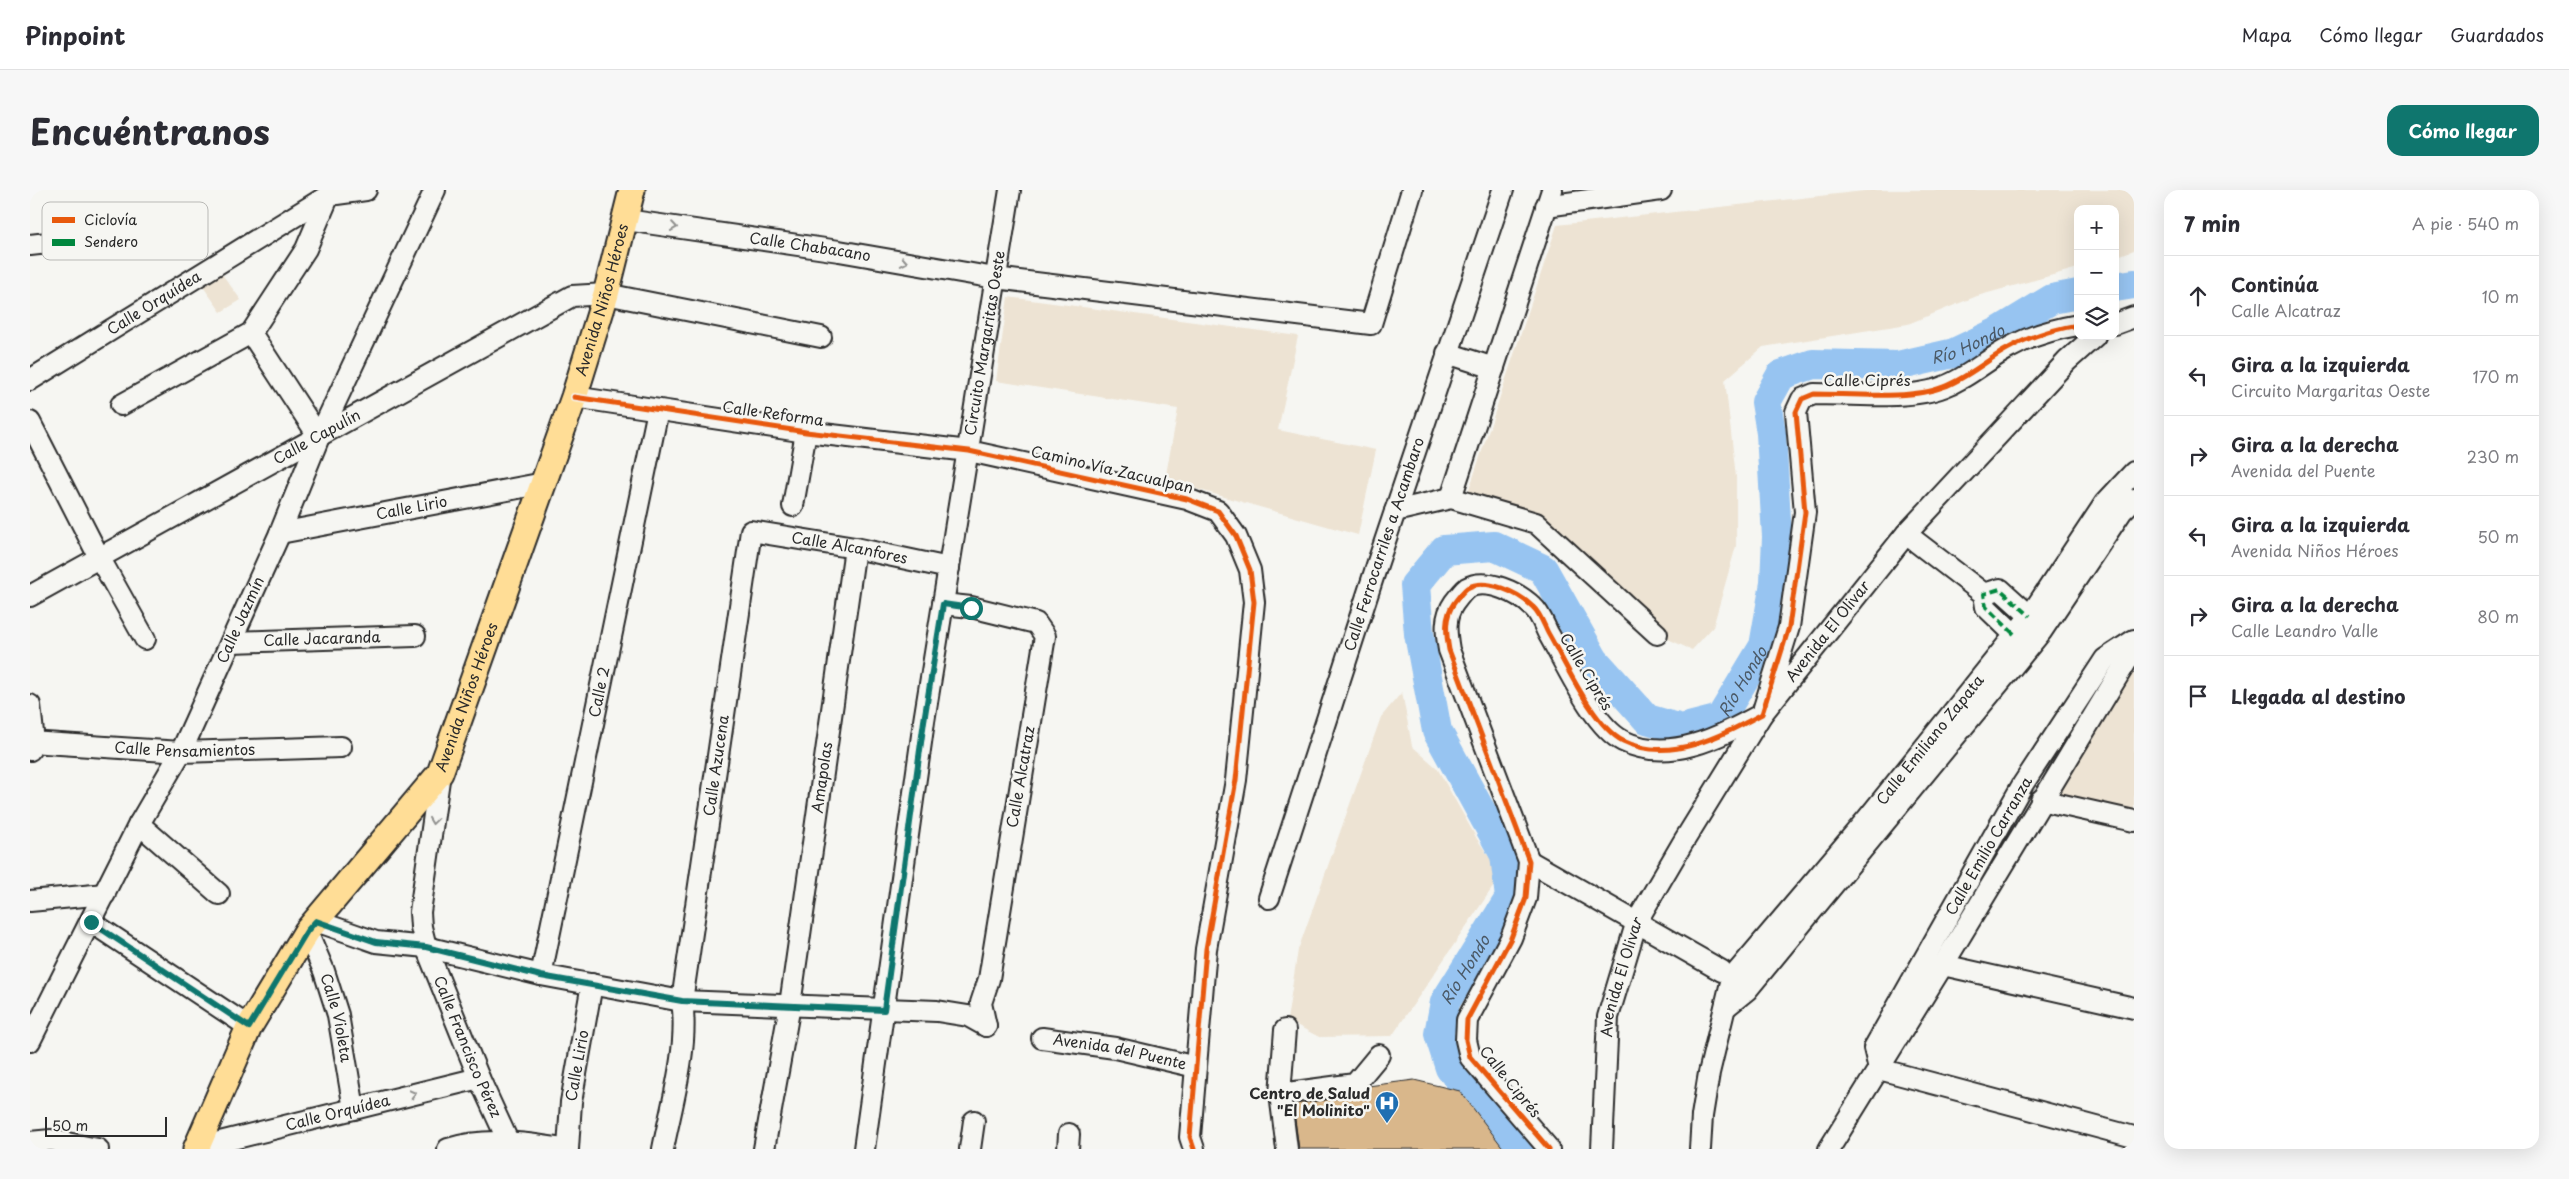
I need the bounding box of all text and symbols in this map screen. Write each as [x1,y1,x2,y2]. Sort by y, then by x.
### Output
text: Pinpoint [25,17,126,53]
text: Mapa [2242,21,2291,48]
text: Cómo llegar [2319,21,2422,48]
text: Guardados [2450,21,2544,48]
text: Encuéntranos [30,104,270,157]
button: Cómo llegar [2387,105,2539,156]
legend [42,202,208,260]
map controls [2074,205,2119,340]
button: + [2074,205,2119,250]
text: 7 min [2184,207,2240,239]
text: Ciclovía [84,209,137,230]
text: A pie · 540 m [2412,211,2519,235]
street label: Avenida Niños Héroes [568,221,633,378]
one-way arrow [670,222,679,232]
street label: Calle Chabacano [748,225,873,266]
text: Sendero [84,231,138,252]
street label: Circuito Margaritas Oeste [957,249,1010,437]
button: − [2074,250,2119,295]
one-way arrow [900,257,909,267]
street label: Calle Orquídea [102,264,205,340]
text: Continúa [2231,270,2319,298]
icon: ahead [2184,282,2212,310]
text: 10 m [2482,284,2519,308]
button: layers [2074,295,2119,340]
text: Calle Alcatraz [2231,298,2341,322]
water label: Río Hondo [1928,317,2010,369]
text: Gira a la izquierda [2231,350,2410,378]
icon: left [2184,362,2212,390]
text: 170 m [2473,364,2519,388]
street label: Calle Ciprés [1824,368,1911,391]
text: Circuito Margaritas Oeste [2231,378,2430,402]
street label: Calle Reforma [721,394,826,431]
street label: Calle Capulín [268,402,364,469]
text: Gira a la derecha [2231,430,2399,458]
street label: Calle Ferrocarriles a Acambaro [1337,434,1429,654]
street label: Camino Vía Zacualpan [1029,439,1196,498]
icon: right [2184,442,2212,470]
text: 230 m [2467,444,2519,468]
text: Avenida del Puente [2231,458,2376,482]
street label: Calle Lirio [374,489,449,525]
text: Gira a la izquierda [2231,510,2410,538]
icon: left [2184,522,2212,550]
text: 50 m [2478,524,2519,548]
street label: Calle Alcanfores [790,525,910,569]
text: Avenida Niños Héroes [2231,538,2399,562]
street label: Calle Jazmín [210,572,269,667]
street label: Avenida El Olivar [1779,574,1875,686]
text: Gira a la derecha [2231,590,2399,618]
route start [960,597,983,620]
icon: right [2184,602,2212,630]
text: 80 m [2477,604,2519,628]
text: Calle Leandro Valle [2231,618,2379,642]
street label: Avenida Niños Héroes [428,619,503,775]
street label: Calle Jacaranda [263,624,382,651]
street label: Calle Ciprés [1555,628,1620,715]
water label: Río Hondo [1711,641,1773,721]
street label: Calle 2 [582,664,615,719]
street label: Calle Emiliano Zapata [1870,669,1989,809]
icon: arrive [2184,682,2212,710]
text: Llegada al destino [2231,682,2405,710]
street label: Calle Azucena [696,713,734,817]
street label: Calle Alcatraz [999,724,1040,829]
street label: Calle Pensamientos [114,735,255,762]
street label: Amapolas [804,740,837,815]
street label: Calle Emilio Carranza [1939,771,2037,919]
one-way arrow [428,817,439,825]
street label: Avenida El Olivar [1594,910,1648,1038]
route end [80,911,103,934]
water label: Río Hondo [1433,929,1496,1009]
street label: Calle Violeta [315,970,359,1064]
street label: Calle Francisco Pérez [429,972,509,1121]
street label: Avenida del Puente [1052,1027,1189,1074]
street label: Calle Lirio [558,1028,594,1103]
street label: Calle Ciprés [1475,1040,1548,1122]
place label: Centro de Salud "El Molinito" [1249,1081,1370,1121]
street label: Calle Orquídea [283,1087,393,1136]
one-way arrow [409,1090,417,1100]
hospital icon: Centro de Salud "El Molinito" [1374,1090,1400,1124]
scale bar [45,1114,168,1137]
text: 50 m [52,1115,88,1136]

